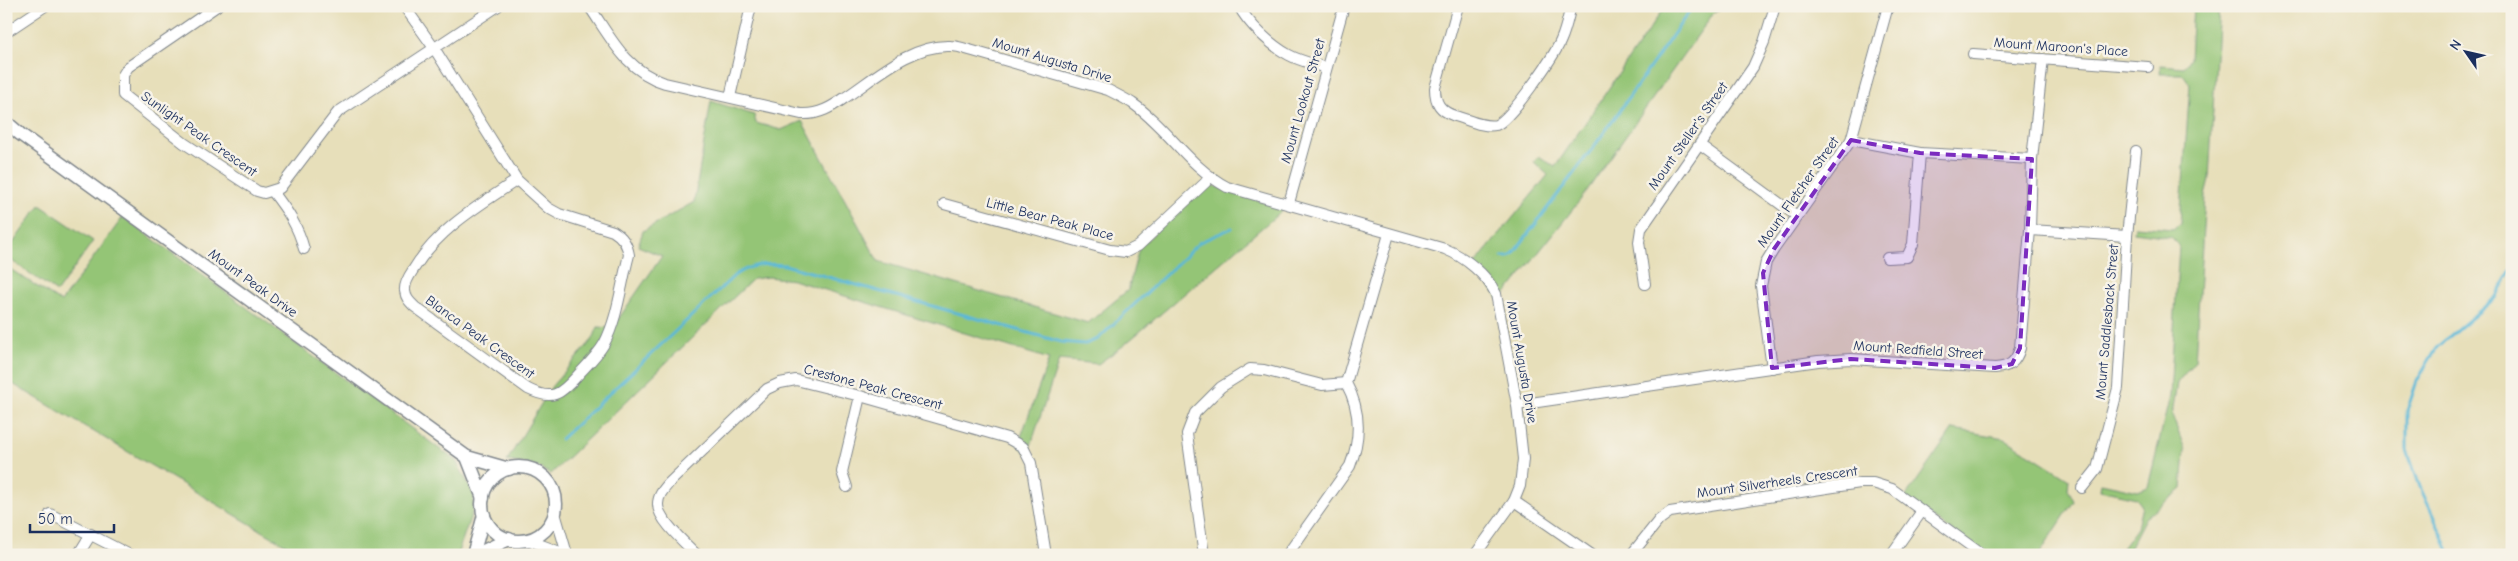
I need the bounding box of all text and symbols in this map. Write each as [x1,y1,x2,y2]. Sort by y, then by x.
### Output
north arrow [2440,28,2490,78]
street label: Mount Augusta Drive [990,34,1114,86]
street label: Mount Maroon's Place [1993,34,2129,60]
street label: Mount Lookout Street [1277,36,1329,165]
text: N [2446,36,2465,54]
street label: Mount Steller's Street [1644,78,1732,193]
street label: Sunlight Peak Crescent [138,88,261,181]
street label: Mount Fletcher Street [1753,133,1843,251]
street label: Little Bear Peak Place [985,194,1115,244]
street label: Mount Saddlesback Street [2092,242,2122,401]
street label: Mount Peak Drive [205,245,301,321]
street label: Blanca Peak Crescent [422,292,539,383]
street label: Mount Augusta Drive [1503,299,1541,425]
street label: Mount Redfield Street [1853,337,1984,363]
street label: Crestone Peak Crescent [802,360,945,414]
street label: Mount Silverheels Crescent [1696,462,1859,502]
scale bar [30,501,114,533]
text: 50 m [38,510,73,528]

